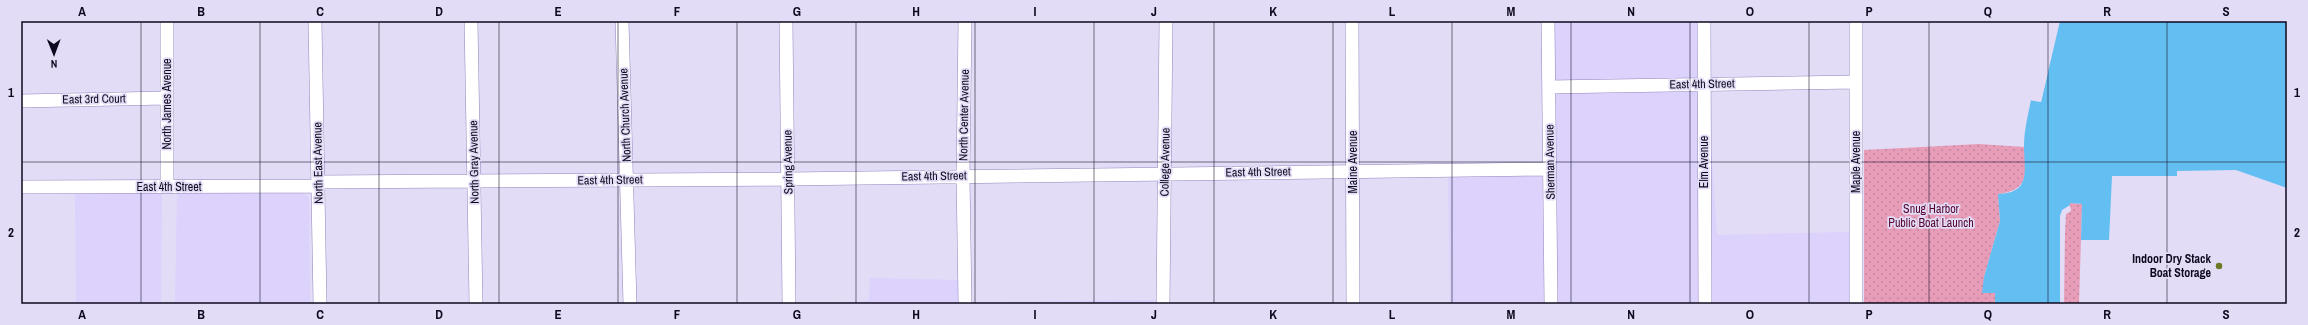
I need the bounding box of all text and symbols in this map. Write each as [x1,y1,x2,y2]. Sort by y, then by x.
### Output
text: A [78,3,86,20]
text: B [197,3,205,20]
text: C [316,3,324,20]
text: D [435,3,443,20]
text: E [554,3,562,20]
text: F [674,3,681,20]
text: G [793,3,801,20]
text: H [912,3,920,20]
text: I [1034,3,1037,20]
text: J [1151,3,1157,20]
text: K [1269,3,1277,20]
text: L [1389,3,1396,20]
text: M [1507,3,1516,20]
text: N [1627,3,1635,20]
text: O [1746,3,1754,20]
text: P [1865,3,1873,20]
text: Q [1984,3,1992,20]
text: R [2103,3,2111,20]
text: S [2222,3,2230,20]
north arrow [34,34,74,74]
text: N [51,57,58,71]
street label: North James Avenue [159,58,175,150]
street label: North Church Avenue [615,68,635,162]
street label: North Center Avenue [955,69,973,161]
street label: East 4th Street [1669,75,1735,93]
text: 1 [8,84,14,101]
text: 1 [2294,84,2300,101]
street label: East 3rd Court [62,90,126,108]
street label: North Gray Avenue [465,120,483,204]
street label: North East Avenue [309,122,327,204]
street label: Sherman Avenue [1541,124,1559,200]
street label: College Avenue [1156,127,1174,197]
street label: Spring Avenue [779,130,797,194]
street label: Maine Avenue [1345,131,1361,193]
street label: Maple Avenue [1848,131,1864,193]
street label: Elm Avenue [1696,136,1712,188]
street label: East 4th Street [1225,163,1291,181]
street label: East 4th Street [901,167,967,185]
street label: East 4th Street [577,171,643,189]
street label: East 4th Street [136,179,202,195]
park label: Snug Harbor Public Boat Launch [1888,201,1974,231]
text: 2 [8,224,14,241]
text: 2 [2294,224,2300,241]
place label: Indoor Dry Stack Boat Storage [2132,251,2212,281]
marker: Indoor Dry Stack Boat Storage [2214,261,2224,271]
text: A [78,306,86,323]
text: B [197,306,205,323]
text: C [316,306,324,323]
text: D [435,306,443,323]
text: E [554,306,562,323]
text: F [674,306,681,323]
text: G [793,306,801,323]
text: H [912,306,920,323]
text: I [1034,306,1037,323]
text: J [1151,306,1157,323]
text: K [1269,306,1277,323]
text: L [1389,306,1396,323]
text: M [1507,306,1516,323]
text: N [1627,306,1635,323]
text: O [1746,306,1754,323]
text: P [1865,306,1873,323]
text: Q [1984,306,1992,323]
text: R [2103,306,2111,323]
text: S [2222,306,2230,323]

